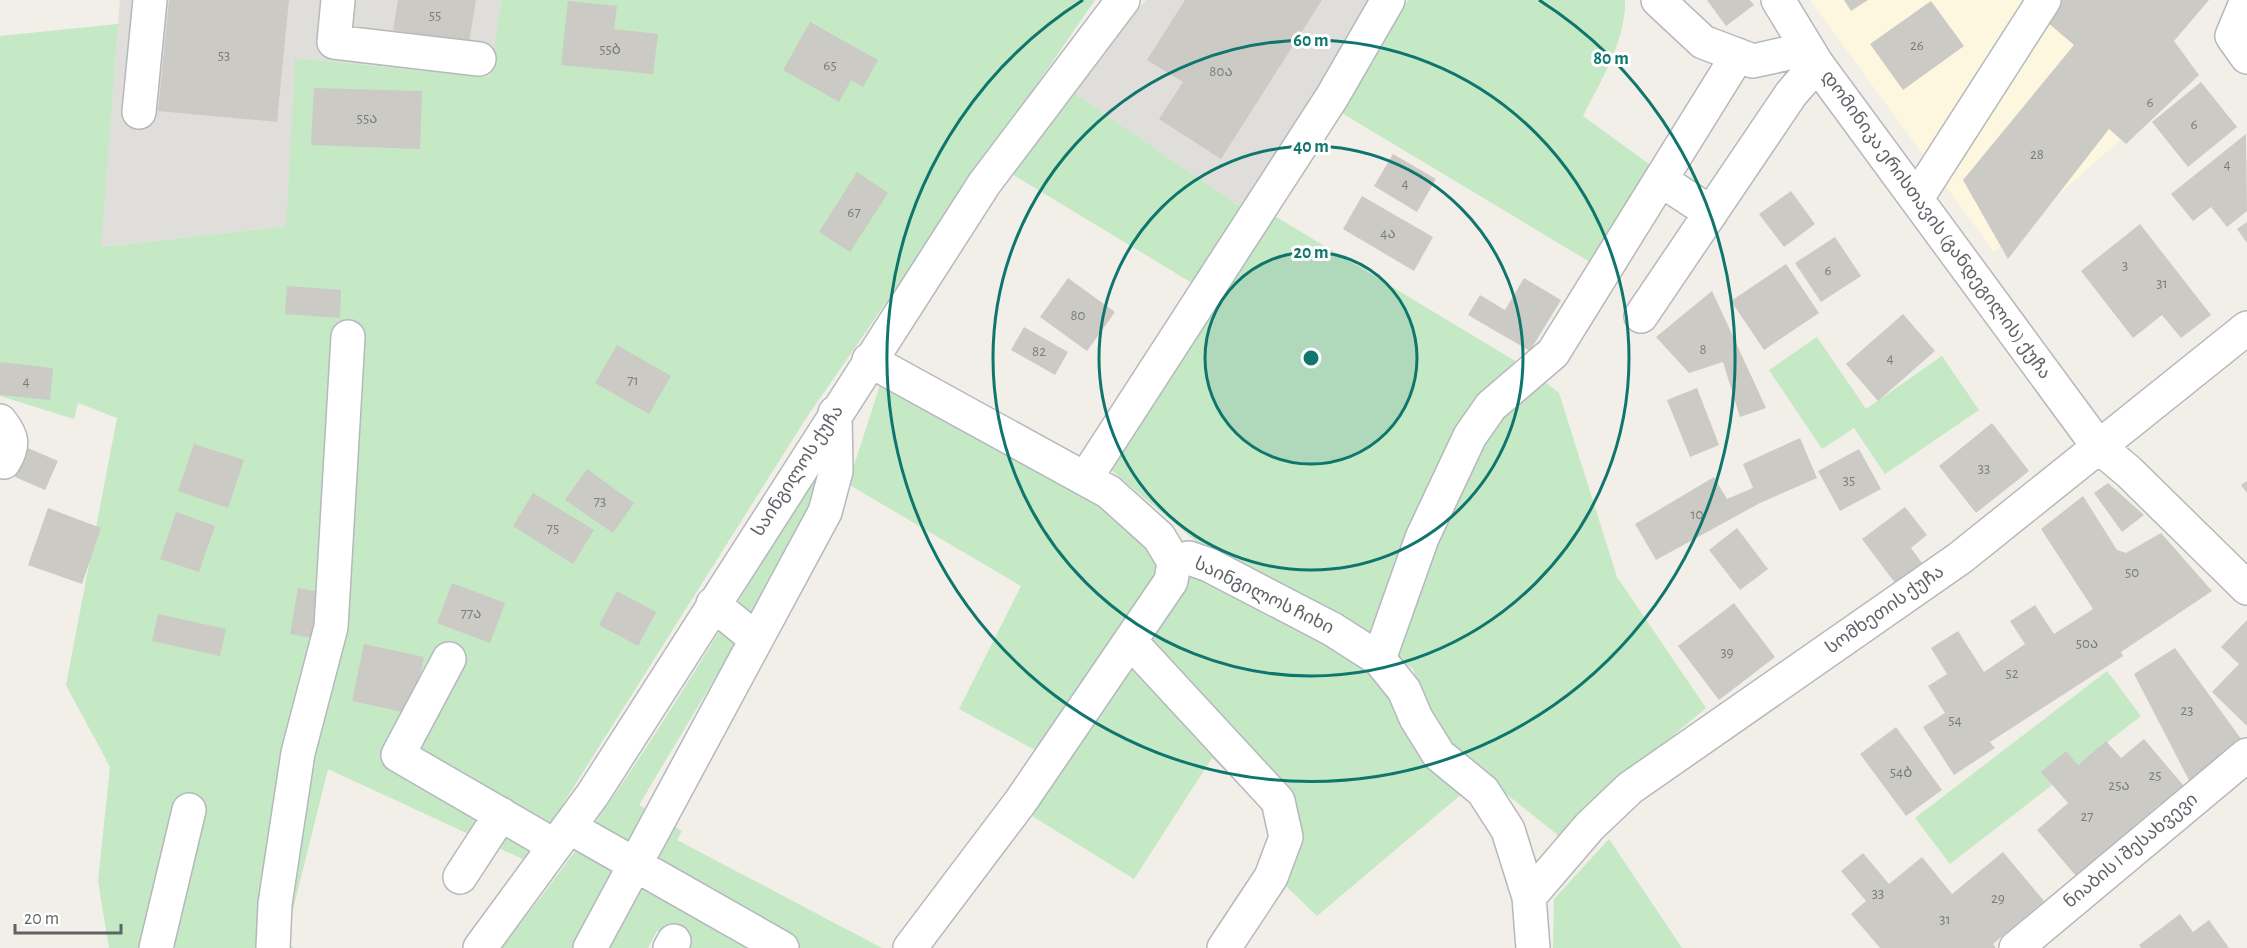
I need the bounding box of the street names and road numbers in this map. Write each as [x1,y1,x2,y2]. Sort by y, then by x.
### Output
street label: დომინიკა ერისთავის (განდეგილის) ქუჩა [1817,67,2055,383]
street label: საინგილოს ქუჩა [749,402,848,540]
street label: საინგილოს ჩიხი [1191,554,1336,638]
street label: სომხეთის ქუჩა [1823,563,1948,658]
street label: ნიაბის I შესახვევი [2061,790,2202,913]

